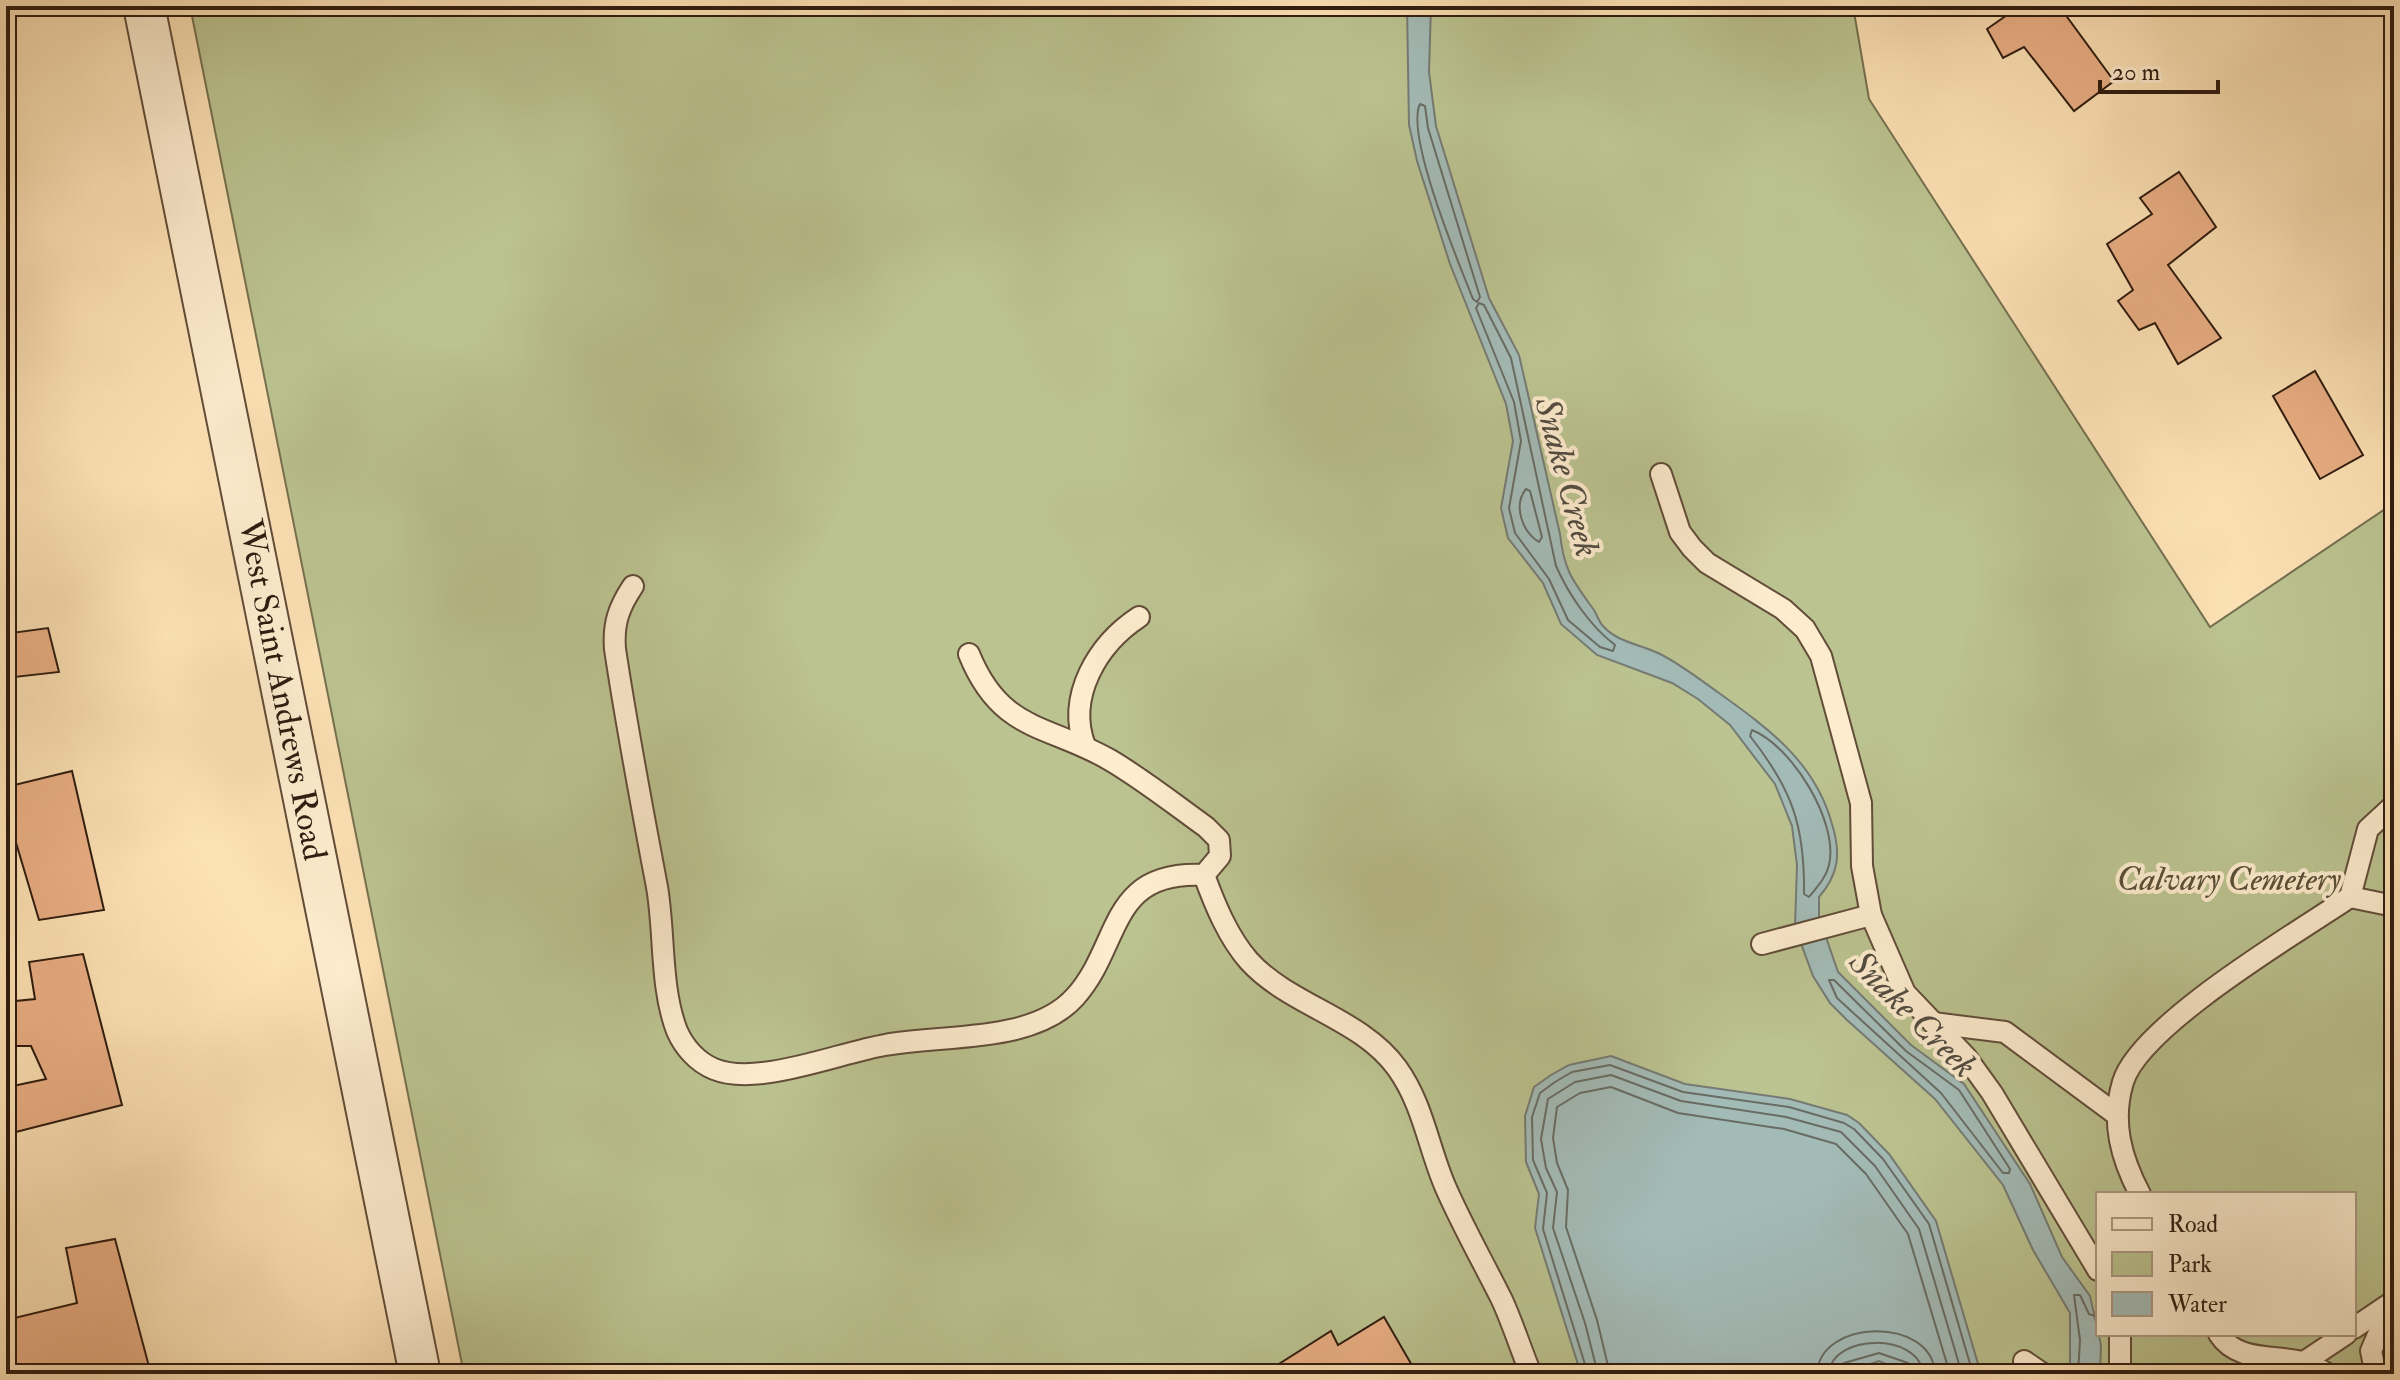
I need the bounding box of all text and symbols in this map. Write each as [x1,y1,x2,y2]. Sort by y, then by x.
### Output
scale bar [2100,44,2218,94]
text: 20 m [2112,57,2161,88]
water label: Snake Creek [1524,391,1610,562]
street label: West Saint Andrews Road [228,515,336,864]
park label: Calvary Cemetery [2117,858,2342,901]
water label: Snake Creek [1839,940,1987,1088]
legend [2096,1192,2356,1336]
text: Road [2168,1209,2218,1240]
text: Park [2168,1249,2212,1280]
text: Water [2167,1289,2227,1320]

